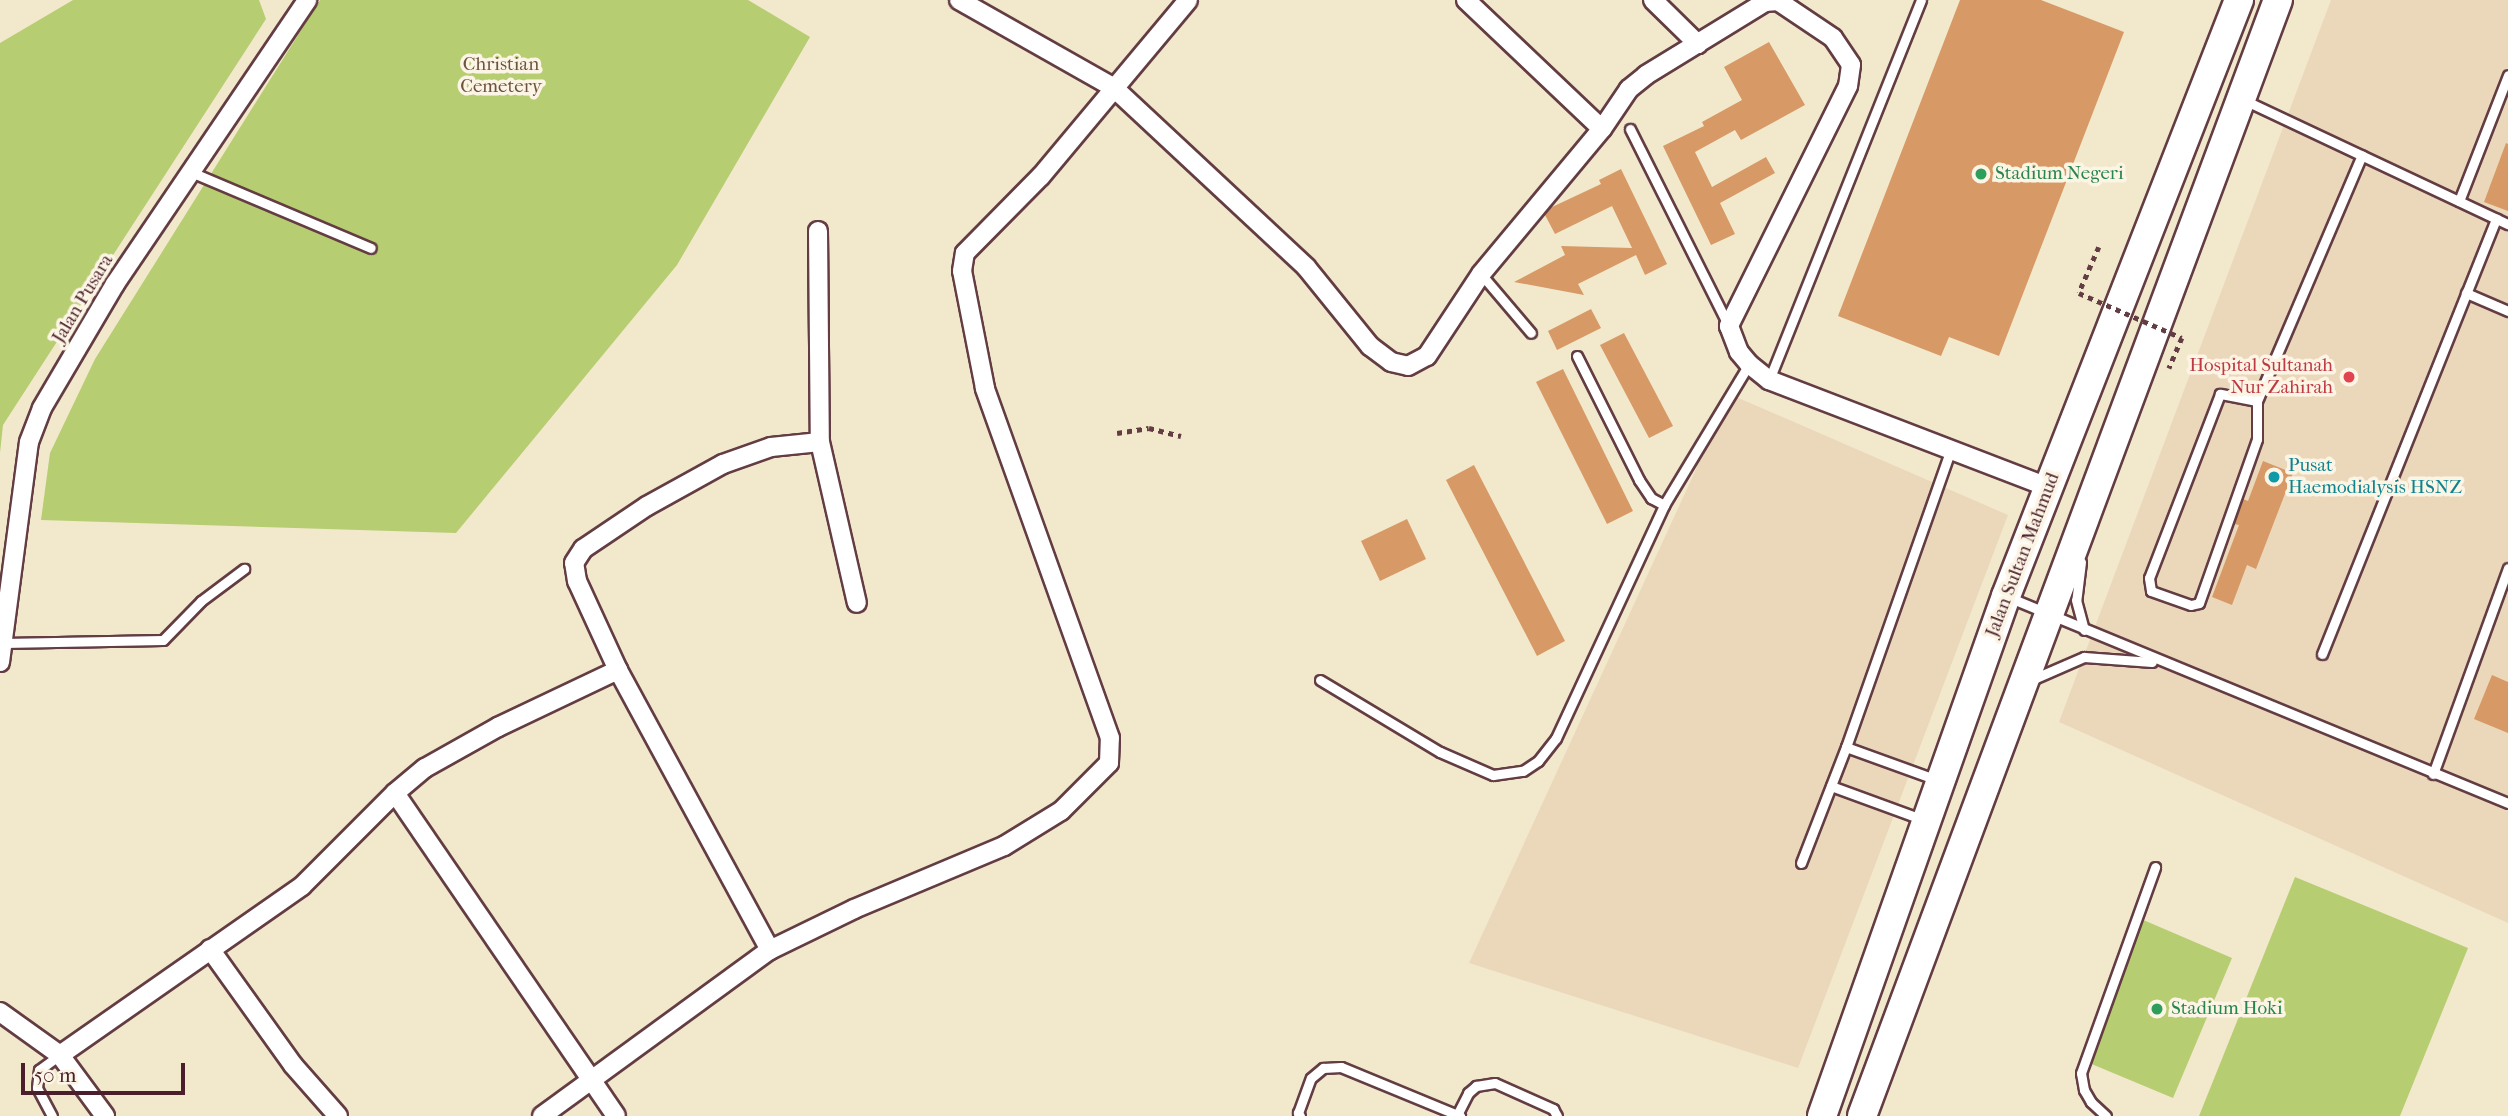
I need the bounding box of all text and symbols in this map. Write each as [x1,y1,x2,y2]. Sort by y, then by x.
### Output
park label: Christian Cemetery [460,54,542,98]
place label: Stadium Negeri [1995,163,2124,185]
marker: Stadium Negeri [1973,166,1989,182]
street label: Jalan Pusara [48,250,118,348]
place label: Hospital Sultanah Nur Zahirah [2189,355,2333,399]
marker: Hospital Sultanah Nur Zahirah [2339,367,2359,387]
place label: Pusat Haemodialysis HSNZ [2288,455,2462,499]
street label: Jalan Sultan Mahmud [1981,469,2065,641]
marker: Pusat Haemodialysis HSNZ [2266,469,2282,485]
place label: Stadium Hoki [2171,998,2283,1020]
marker: Stadium Hoki [2149,1001,2165,1017]
scale bar [24,1050,189,1094]
text: 50 m [34,1063,77,1087]

